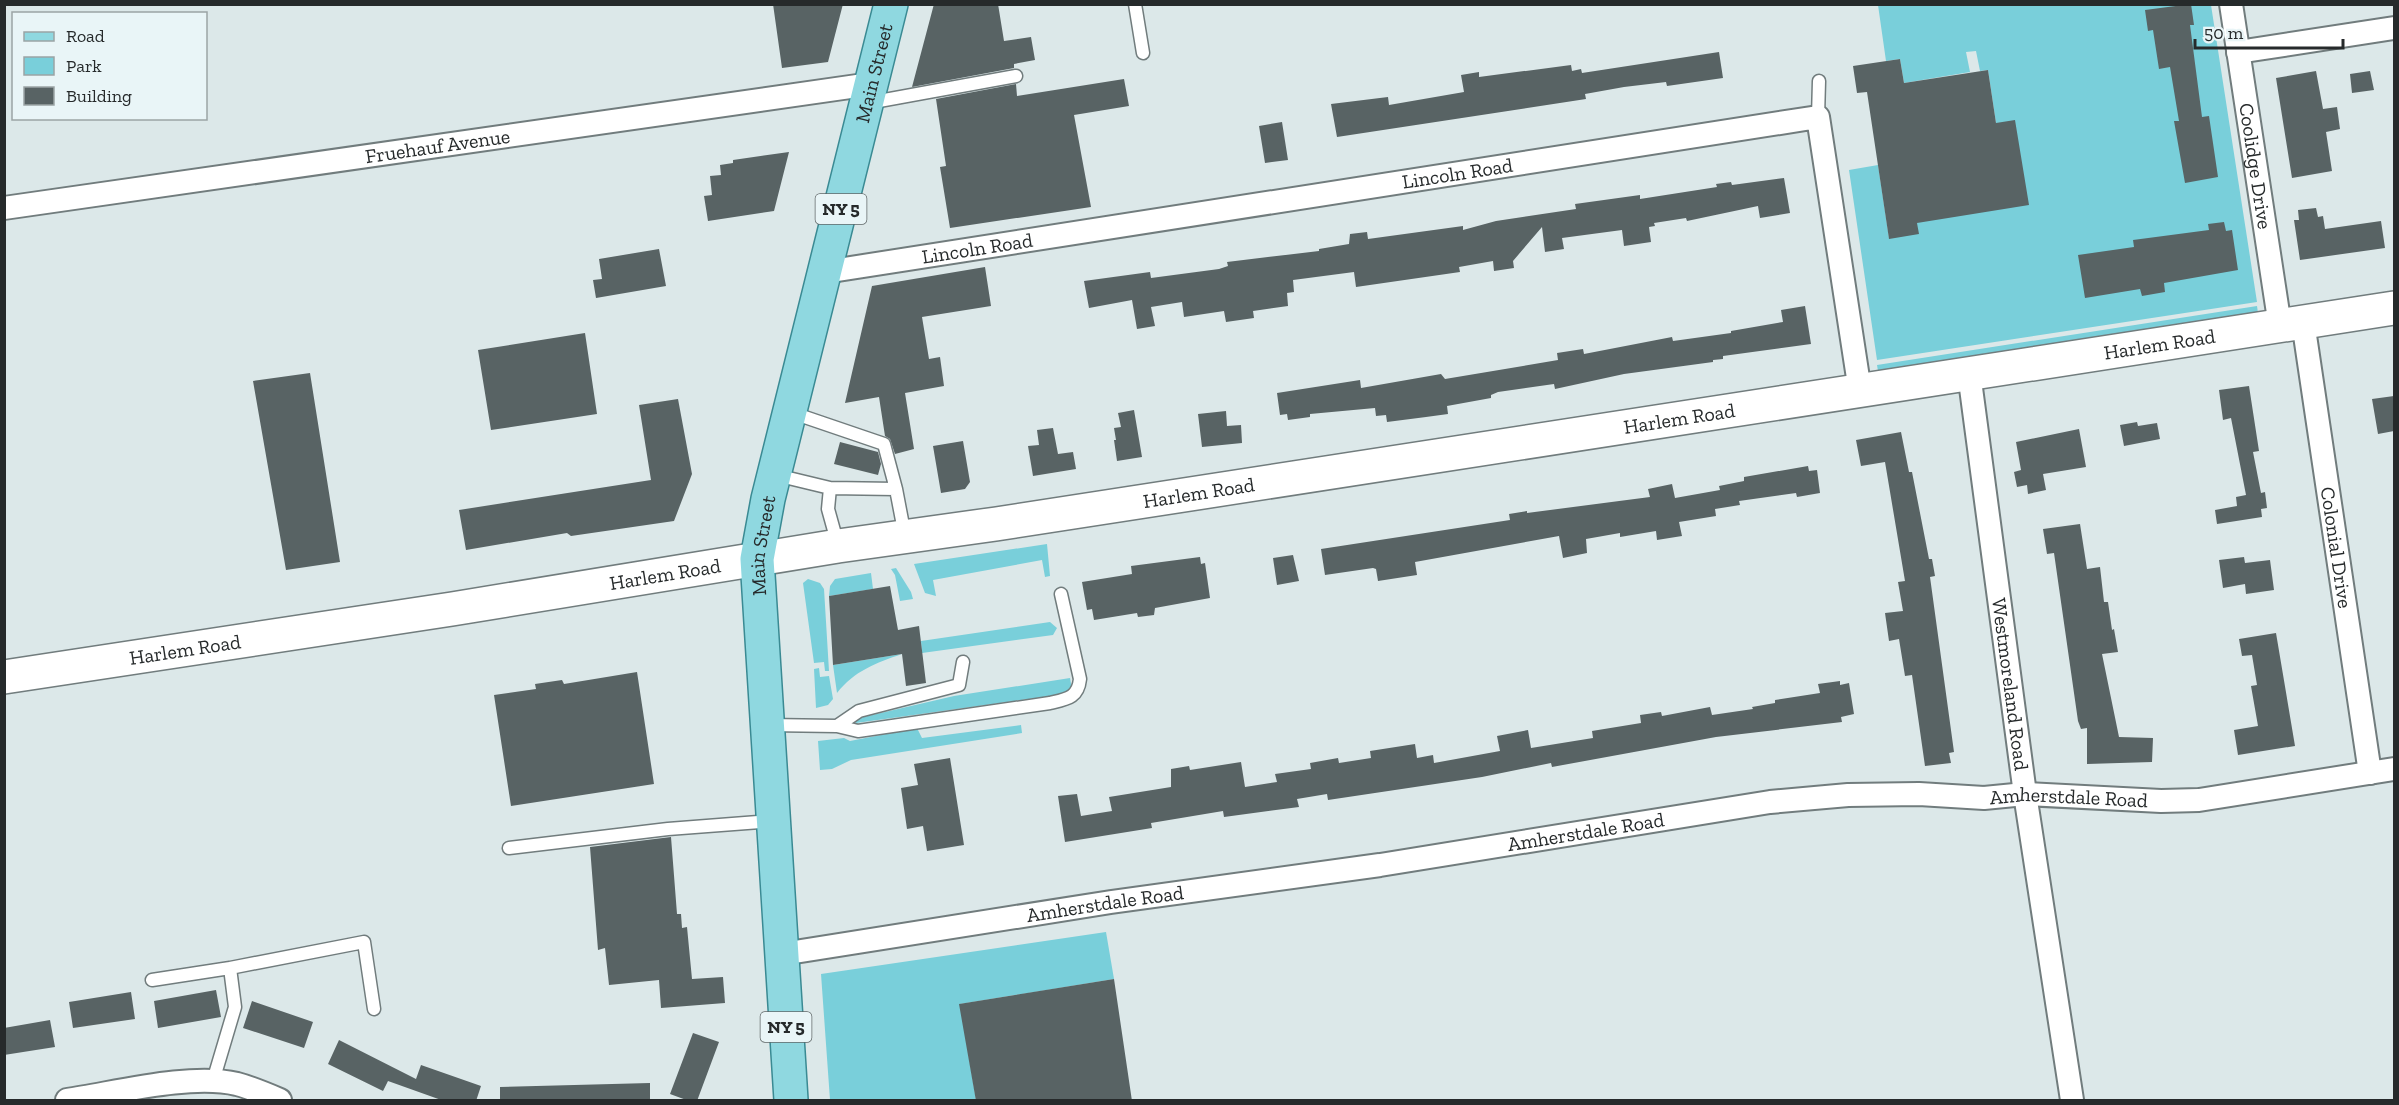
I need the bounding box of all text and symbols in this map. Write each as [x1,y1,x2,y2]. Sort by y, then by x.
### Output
legend [12,12,207,120]
scale bar [2195,12,2344,50]
street label: Main Street [850,20,898,125]
text: 50 m [2204,22,2244,44]
text: Road [66,25,105,47]
text: Park [66,55,102,77]
text: Building [66,85,132,107]
street label: Coolidge Drive [2234,101,2277,231]
street label: Fruehauf Avenue [364,124,512,168]
street label: Lincoln Road [1400,153,1514,194]
road number: NY 5 [816,194,866,224]
street label: Lincoln Road [920,228,1034,269]
street label: Harlem Road [2102,324,2217,365]
street label: Harlem Road [1622,398,1737,439]
street label: Harlem Road [1141,472,1256,513]
street label: Colonial Drive [2316,485,2357,610]
street label: Main Street [744,493,781,596]
street label: Harlem Road [608,553,722,595]
street label: Westmoreland Road [1987,597,2034,772]
street label: Harlem Road [128,629,242,670]
street label: Amherstdale Road [1988,782,2148,812]
street label: Amherstdale Road [1506,807,1666,856]
street label: Amherstdale Road [1025,880,1185,927]
road number: NY 5 [760,1012,812,1042]

